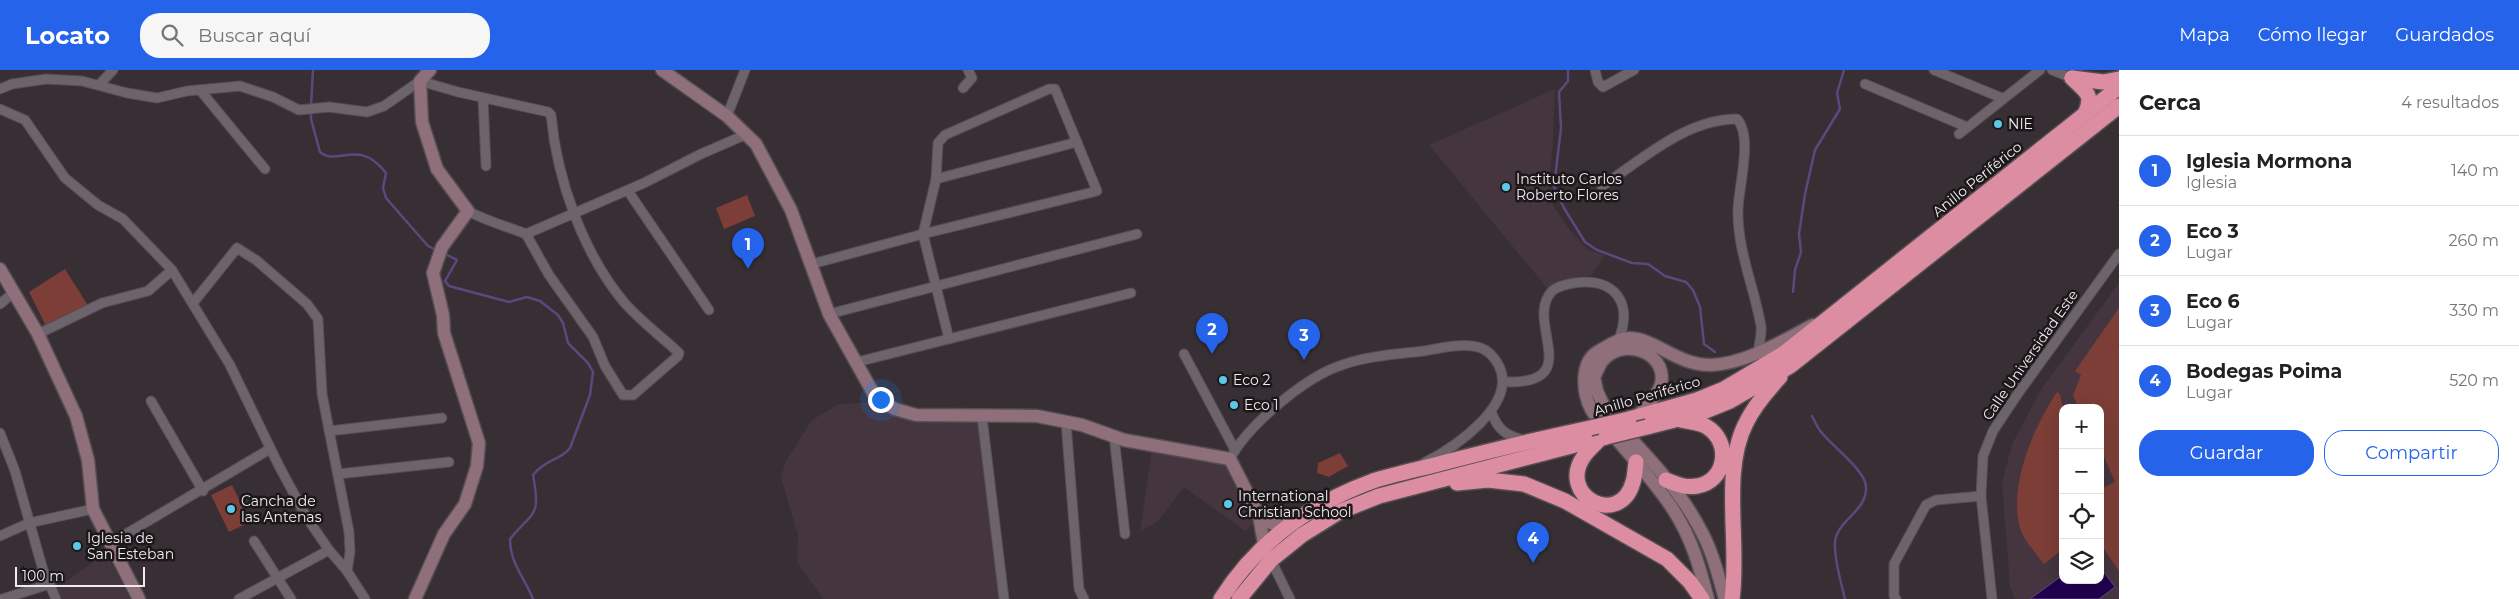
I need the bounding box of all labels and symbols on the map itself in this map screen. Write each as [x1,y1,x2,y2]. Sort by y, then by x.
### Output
place label: NIE [2008,115,2033,133]
marker: NIE [1992,118,2004,130]
street label: Anillo Periférico [1929,137,2025,221]
place label: Instituto Carlos Roberto Flores [1516,170,1622,204]
marker: Instituto Carlos Roberto Flores [1500,181,1512,193]
pin: 1 [732,228,764,269]
street label: Calle Universidad Este [1978,286,2082,424]
pin: 2 [1196,313,1228,354]
pin: 3 [1288,319,1320,360]
place label: Eco 2 [1233,371,1270,389]
street label: Anillo Periférico [1592,372,1702,420]
marker: Eco 2 [1217,374,1229,386]
your location [868,387,894,413]
place label: Eco 1 [1244,396,1279,414]
marker: Eco 1 [1228,399,1240,411]
place label: International Christian School [1238,487,1352,521]
place label: Cancha de las Antenas [241,492,322,526]
marker: International Christian School [1222,498,1234,510]
marker: Cancha de las Antenas [225,503,237,515]
pin: 4 [1517,522,1549,563]
place label: Iglesia de San Esteban [87,529,174,563]
marker: Iglesia de San Esteban [71,540,83,552]
scale bar [15,564,145,587]

